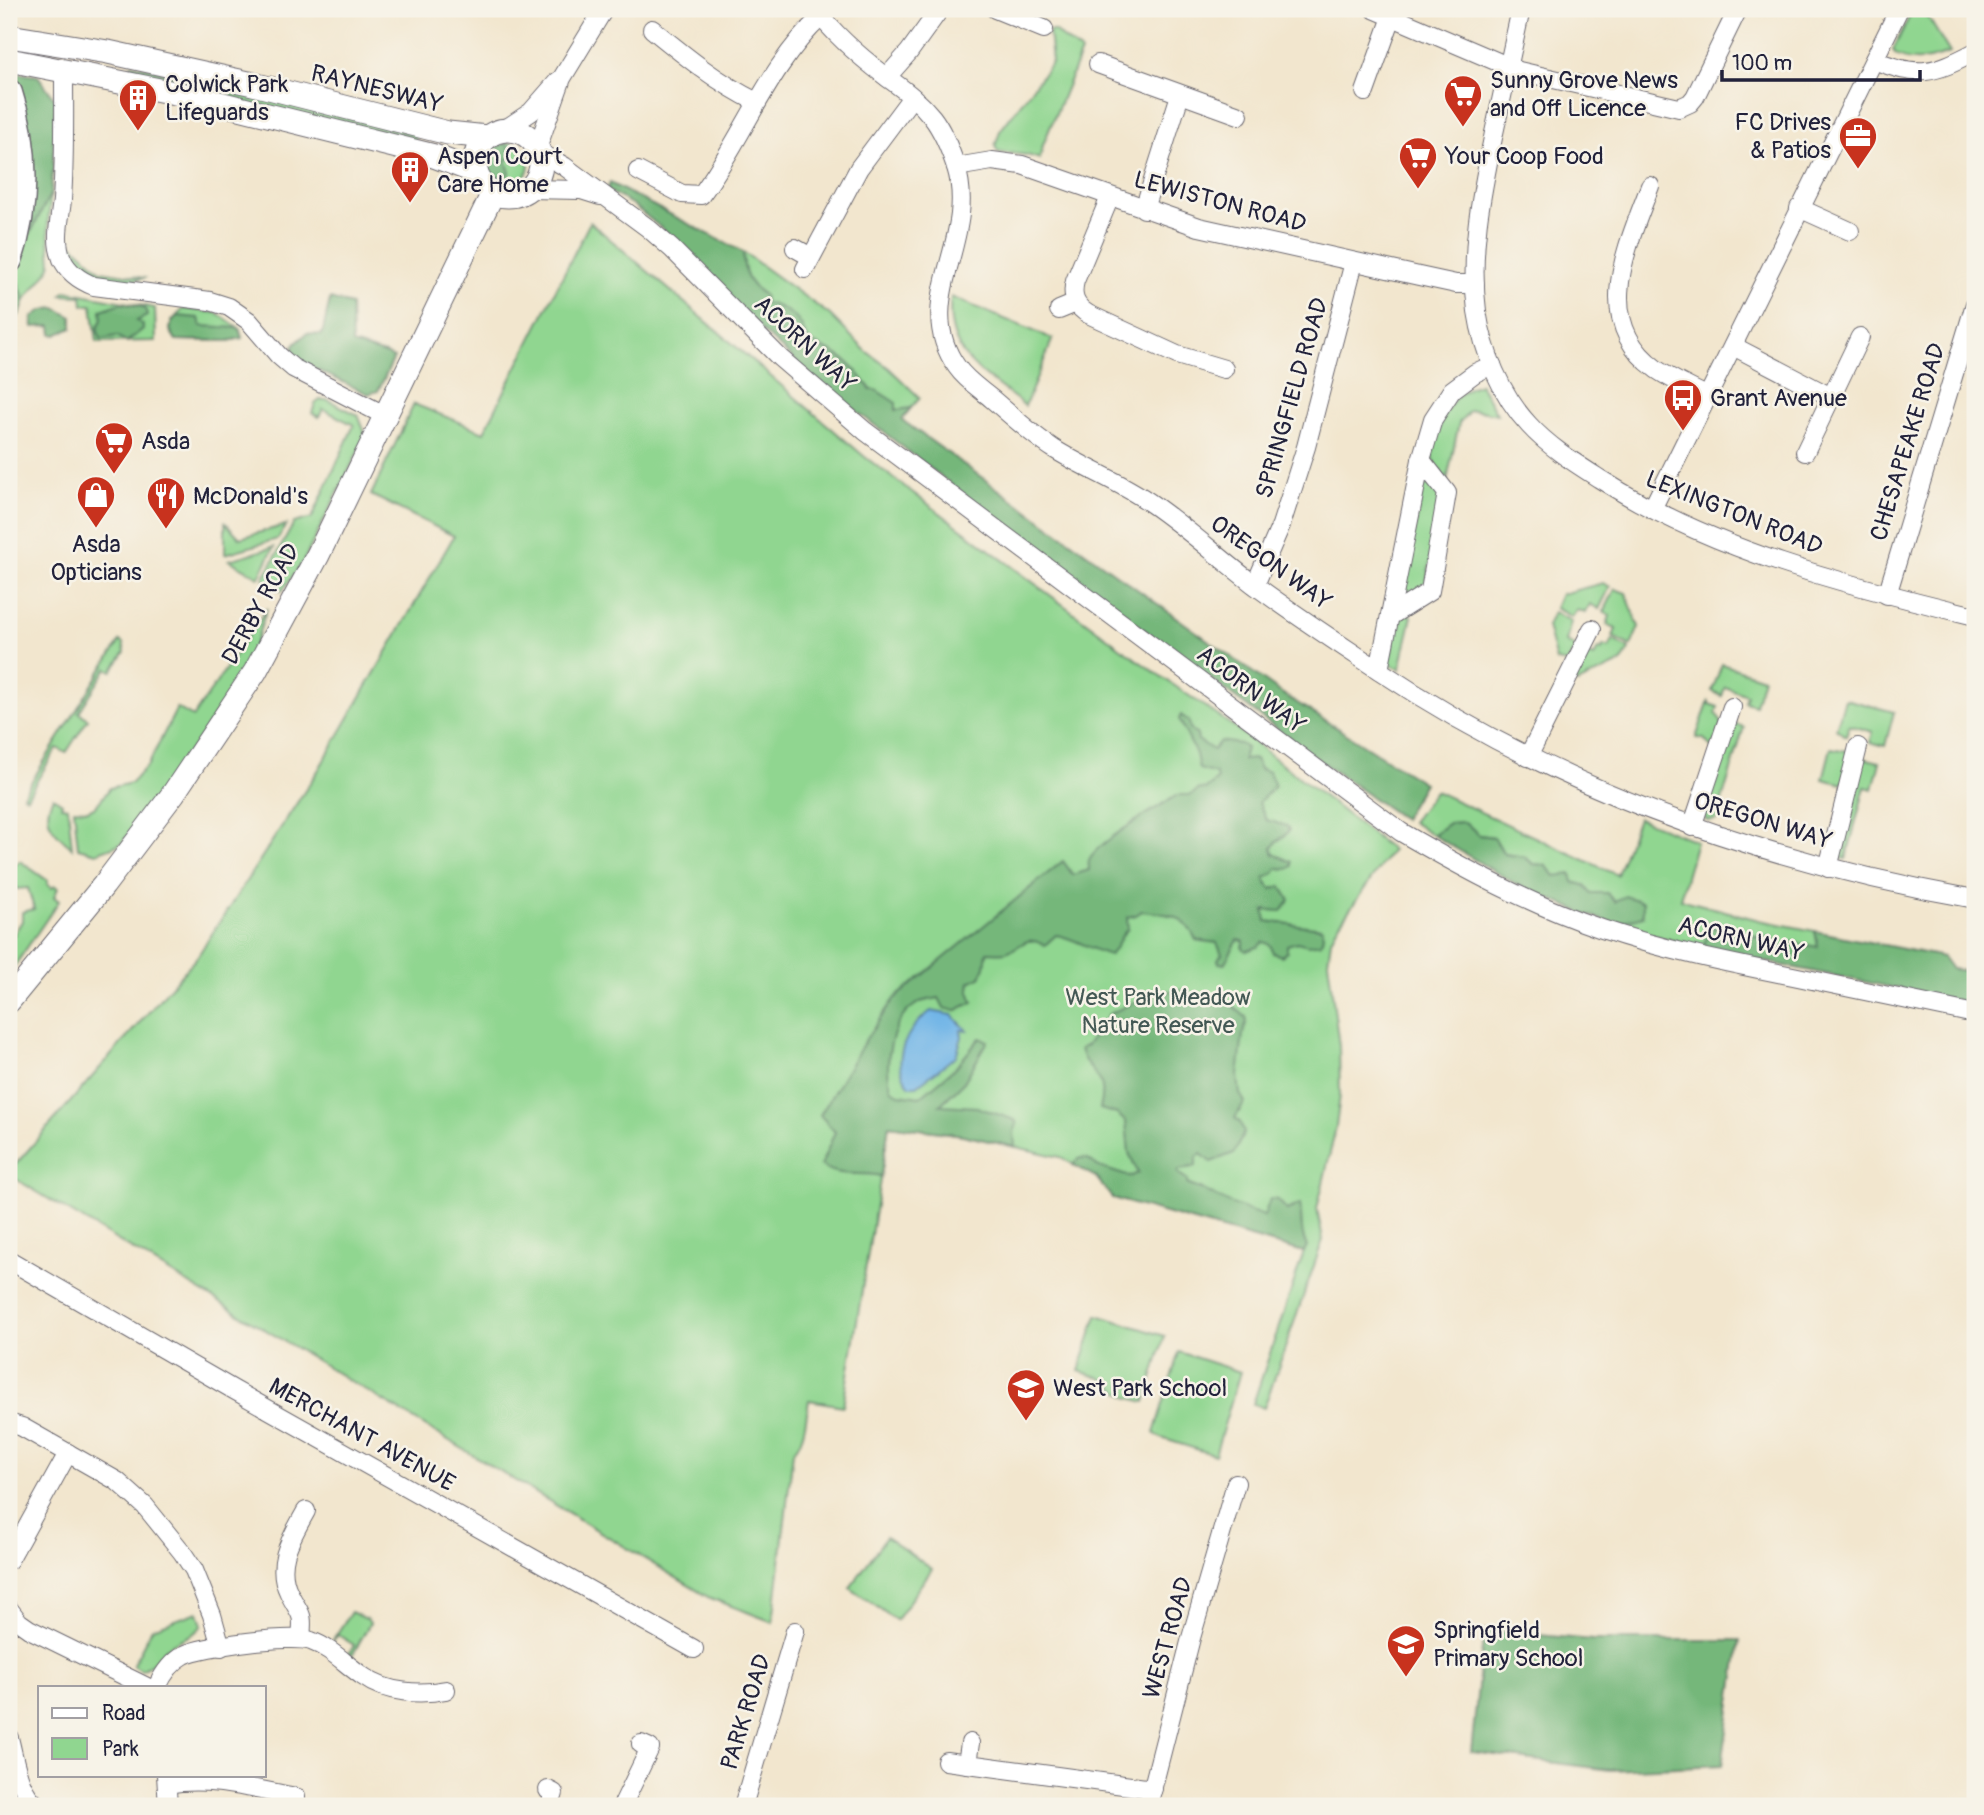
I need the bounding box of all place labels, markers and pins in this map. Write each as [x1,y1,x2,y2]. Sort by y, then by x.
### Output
place label: Sunny Grove News and Off Licence [1490,66,1678,123]
place label: Colwick Park Lifeguards [165,70,288,127]
supermarket icon: Sunny Grove News and Off Licence [1442,73,1484,128]
building icon: Colwick Park Lifeguards [117,77,159,132]
place label: FC Drives & Patios [1735,108,1831,165]
office icon: FC Drives & Patios [1837,115,1879,170]
supermarket icon: Your Coop Food [1397,135,1439,190]
place label: Aspen Court Care Home [437,142,563,199]
place label: Your Coop Food [1444,142,1604,171]
building icon: Aspen Court Care Home [389,149,431,204]
bus stop icon: Grant Avenue [1662,377,1704,432]
place label: Grant Avenue [1710,384,1847,413]
supermarket icon: Asda [93,420,135,475]
place label: Asda [141,427,190,456]
shop icon: Asda Opticians [75,474,117,529]
restaurant icon: McDonald's [145,475,187,530]
place label: McDonald's [193,482,308,511]
place label: Asda Opticians [50,530,142,587]
school or university icon: West Park School [1005,1367,1047,1422]
place label: West Park School [1053,1374,1227,1403]
place label: Springfield Primary School [1433,1616,1583,1673]
school or university icon: Springfield Primary School [1385,1623,1427,1678]

